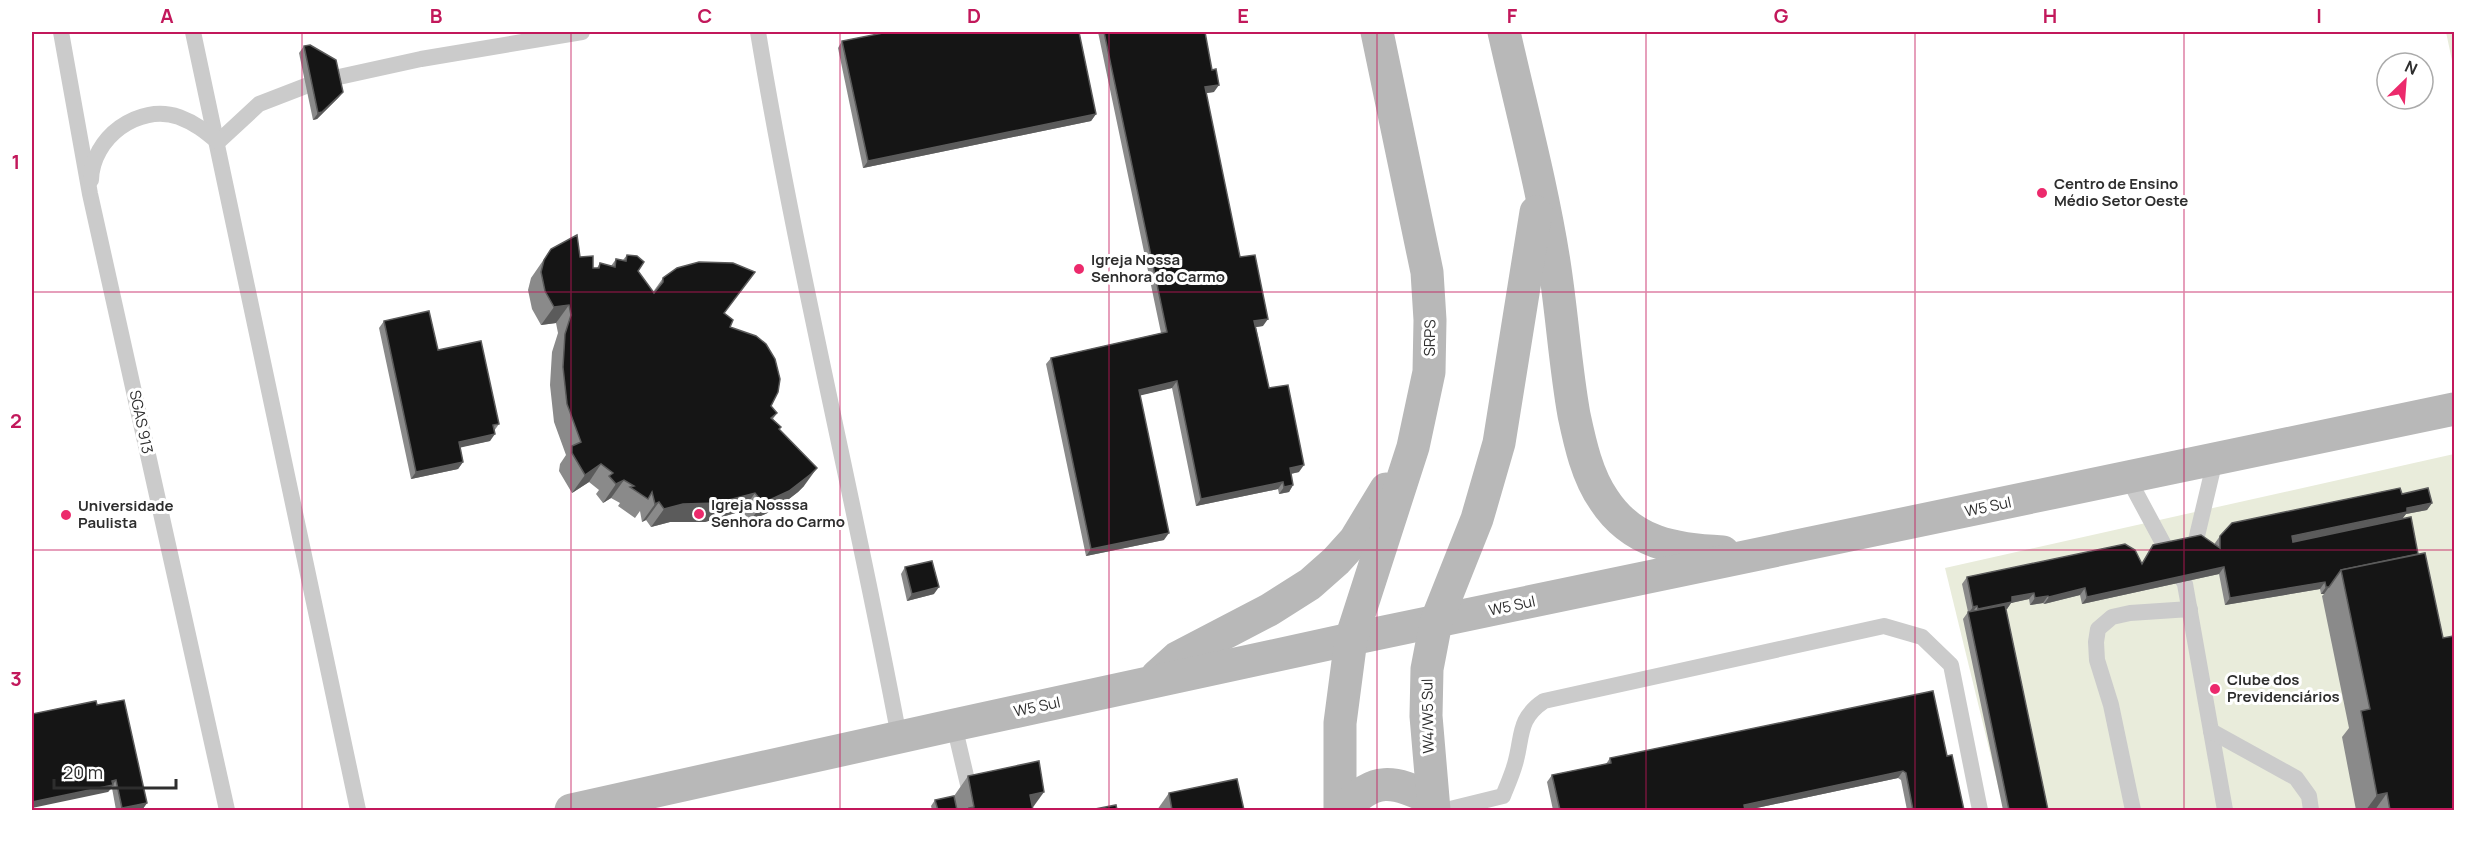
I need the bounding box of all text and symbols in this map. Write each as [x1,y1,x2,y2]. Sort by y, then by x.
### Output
text: A [160,2,174,29]
text: B [430,2,443,29]
text: C [698,2,712,29]
text: D [967,2,981,29]
text: E [1237,2,1249,29]
text: F [1507,2,1518,29]
text: G [1774,2,1789,29]
text: H [2043,2,2057,29]
text: I [2316,2,2322,29]
north arrow [2375,51,2435,111]
text: N [2401,55,2421,80]
text: 1 [12,148,20,175]
place label: Centro de Ensino Médio Setor Oeste [2054,173,2188,211]
marker: Centro de Ensino Médio Setor Oeste [2035,186,2049,200]
place label: Igreja Nossa Senhora do Carmo [1091,249,1225,287]
marker: Igreja Nossa Senhora do Carmo [1072,262,1086,276]
street label: SRPS [1419,319,1440,357]
street label: SGAS 913 [125,388,158,456]
text: 2 [10,407,22,434]
street label: W5 Sul [1963,491,2013,522]
place label: Igreja Nosssa Senhora do Carmo [711,494,845,532]
place label: Universidade Paulista [78,495,174,533]
marker: Igreja Nosssa Senhora do Carmo [692,507,706,521]
marker: Universidade Paulista [59,508,73,522]
street label: W5 Sul [1487,590,1537,621]
text: 3 [10,665,22,692]
place label: Clube dos Previdenciários [2227,669,2340,707]
street label: W4/W5 Sul [1416,678,1439,754]
marker: Clube dos Previdenciários [2208,682,2222,696]
street label: W5 Sul [1012,691,1062,722]
scale bar [54,752,176,790]
text: 20 m [63,760,103,784]

